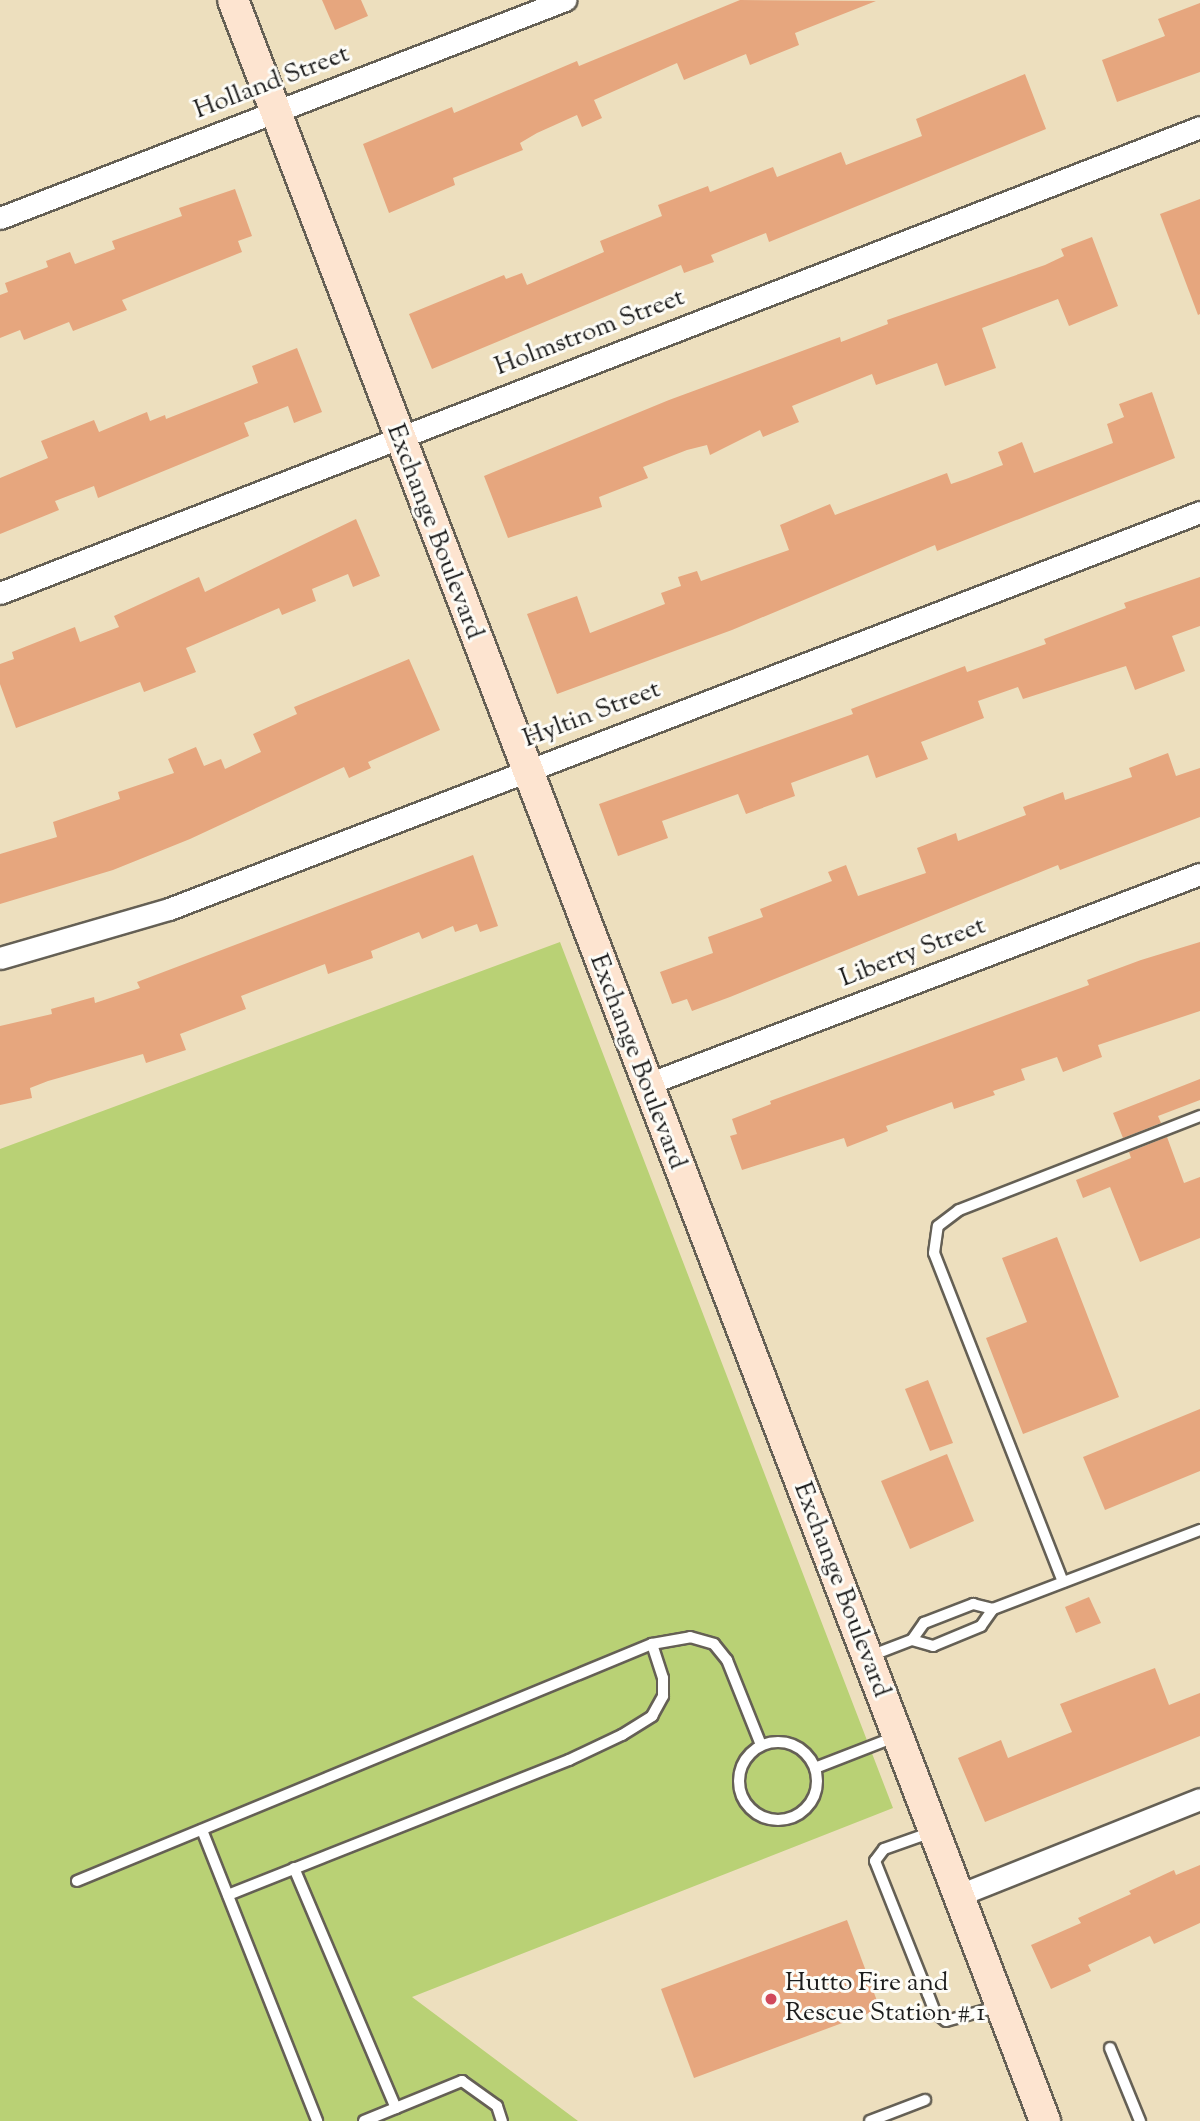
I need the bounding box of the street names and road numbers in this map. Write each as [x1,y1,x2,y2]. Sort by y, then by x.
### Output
street label: Holland Street [190,39,354,127]
street label: Holmstrom Street [491,282,689,384]
street label: Exchange Boulevard [379,420,489,644]
street label: Hyltin Street [519,675,665,755]
street label: Liberty Street [836,911,990,995]
street label: Exchange Boulevard [582,950,692,1174]
street label: Exchange Boulevard [786,1478,896,1702]

